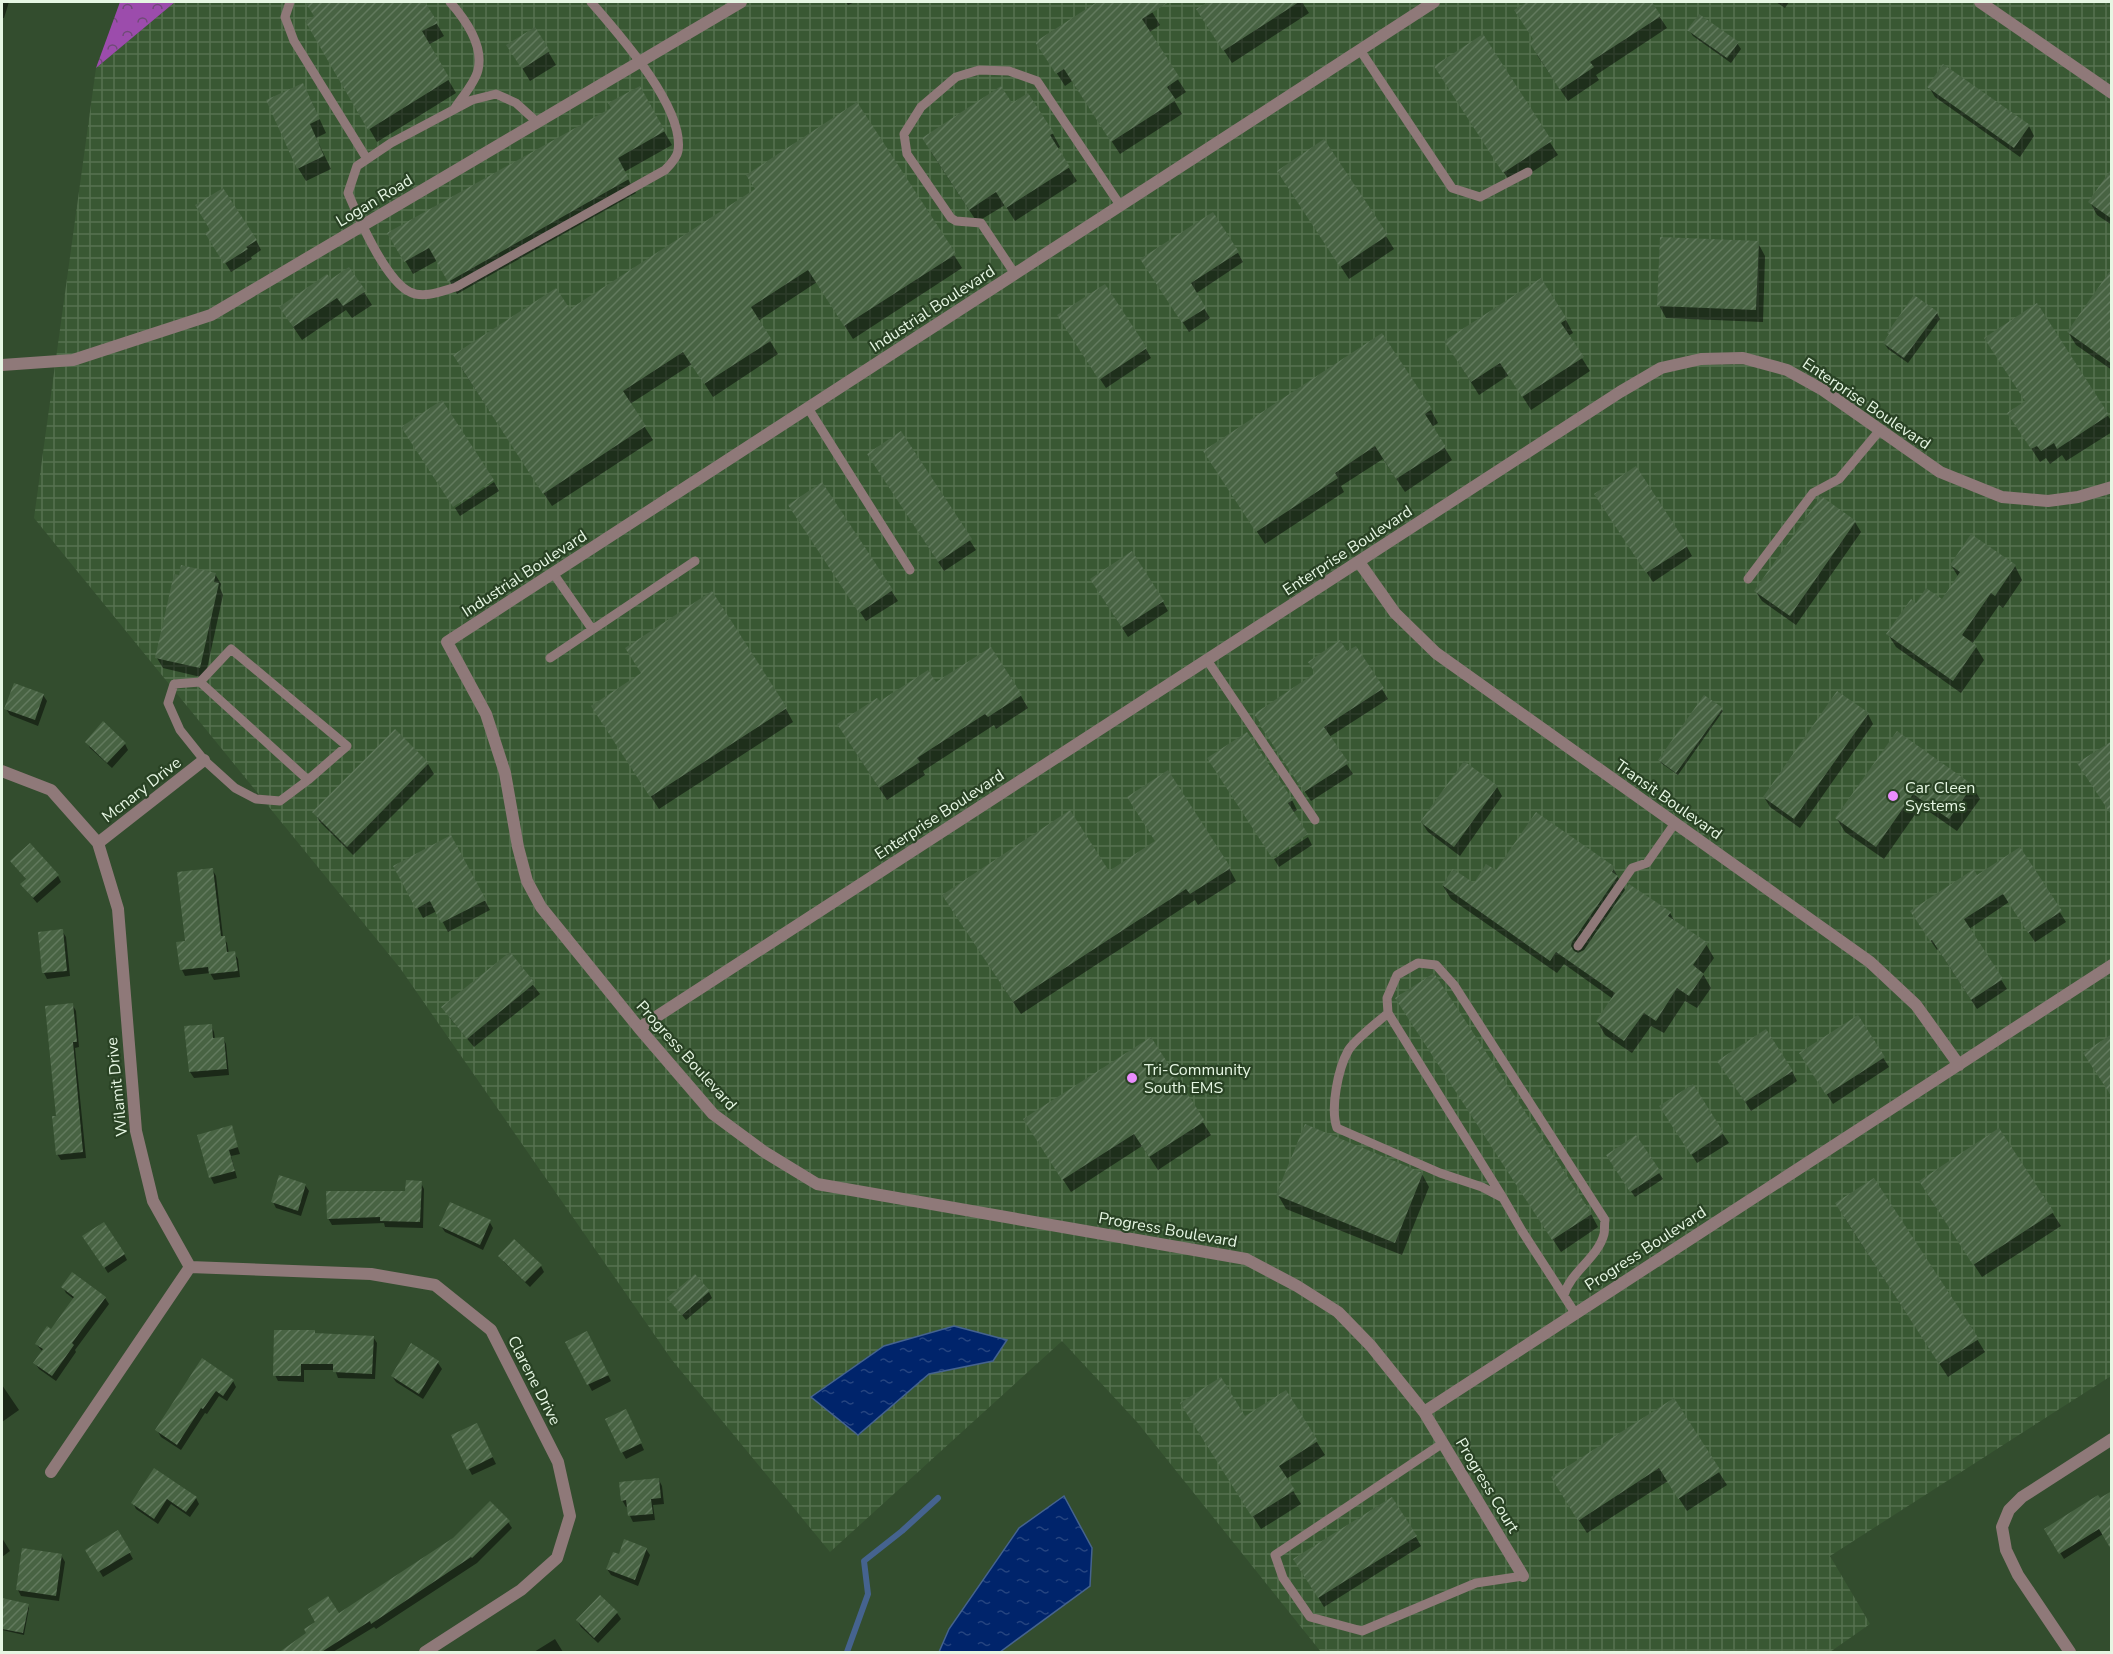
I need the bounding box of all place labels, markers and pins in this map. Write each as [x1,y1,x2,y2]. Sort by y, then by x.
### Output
place label: Car Cleen Systems [1905,777,1975,817]
marker: Car Cleen Systems [1886,789,1900,803]
place label: Tri-Community South EMS [1144,1059,1252,1099]
marker: Tri-Community South EMS [1125,1071,1139,1085]

